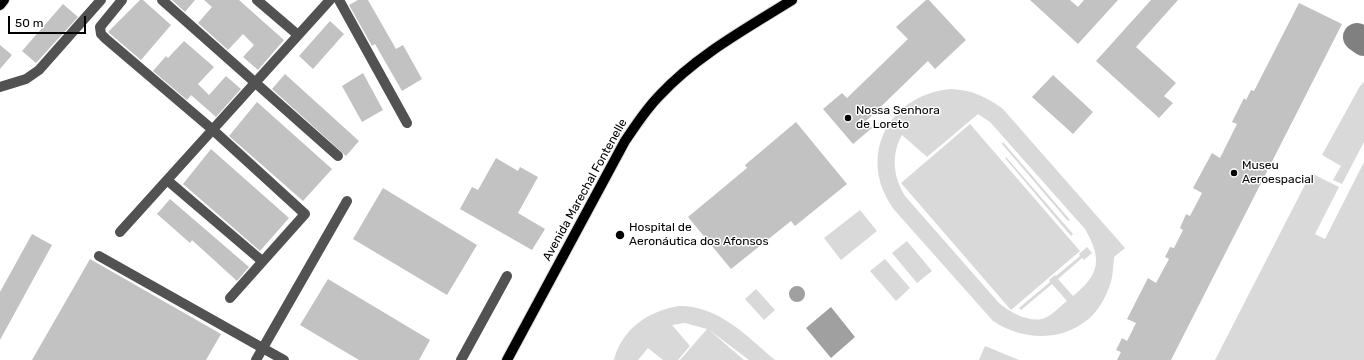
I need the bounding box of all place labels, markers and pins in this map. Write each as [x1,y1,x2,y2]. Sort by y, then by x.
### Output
place label: Nossa Senhora de Loreto [856,104,940,132]
marker: Nossa Senhora de Loreto [843,113,853,123]
place label: Museu Aeroespacial [1242,159,1314,187]
marker: Museu Aeroespacial [1229,168,1239,178]
place label: Hospital de Aeronáutica dos Afonsos [629,221,769,249]
marker: Hospital de Aeronáutica dos Afonsos [614,229,626,241]

